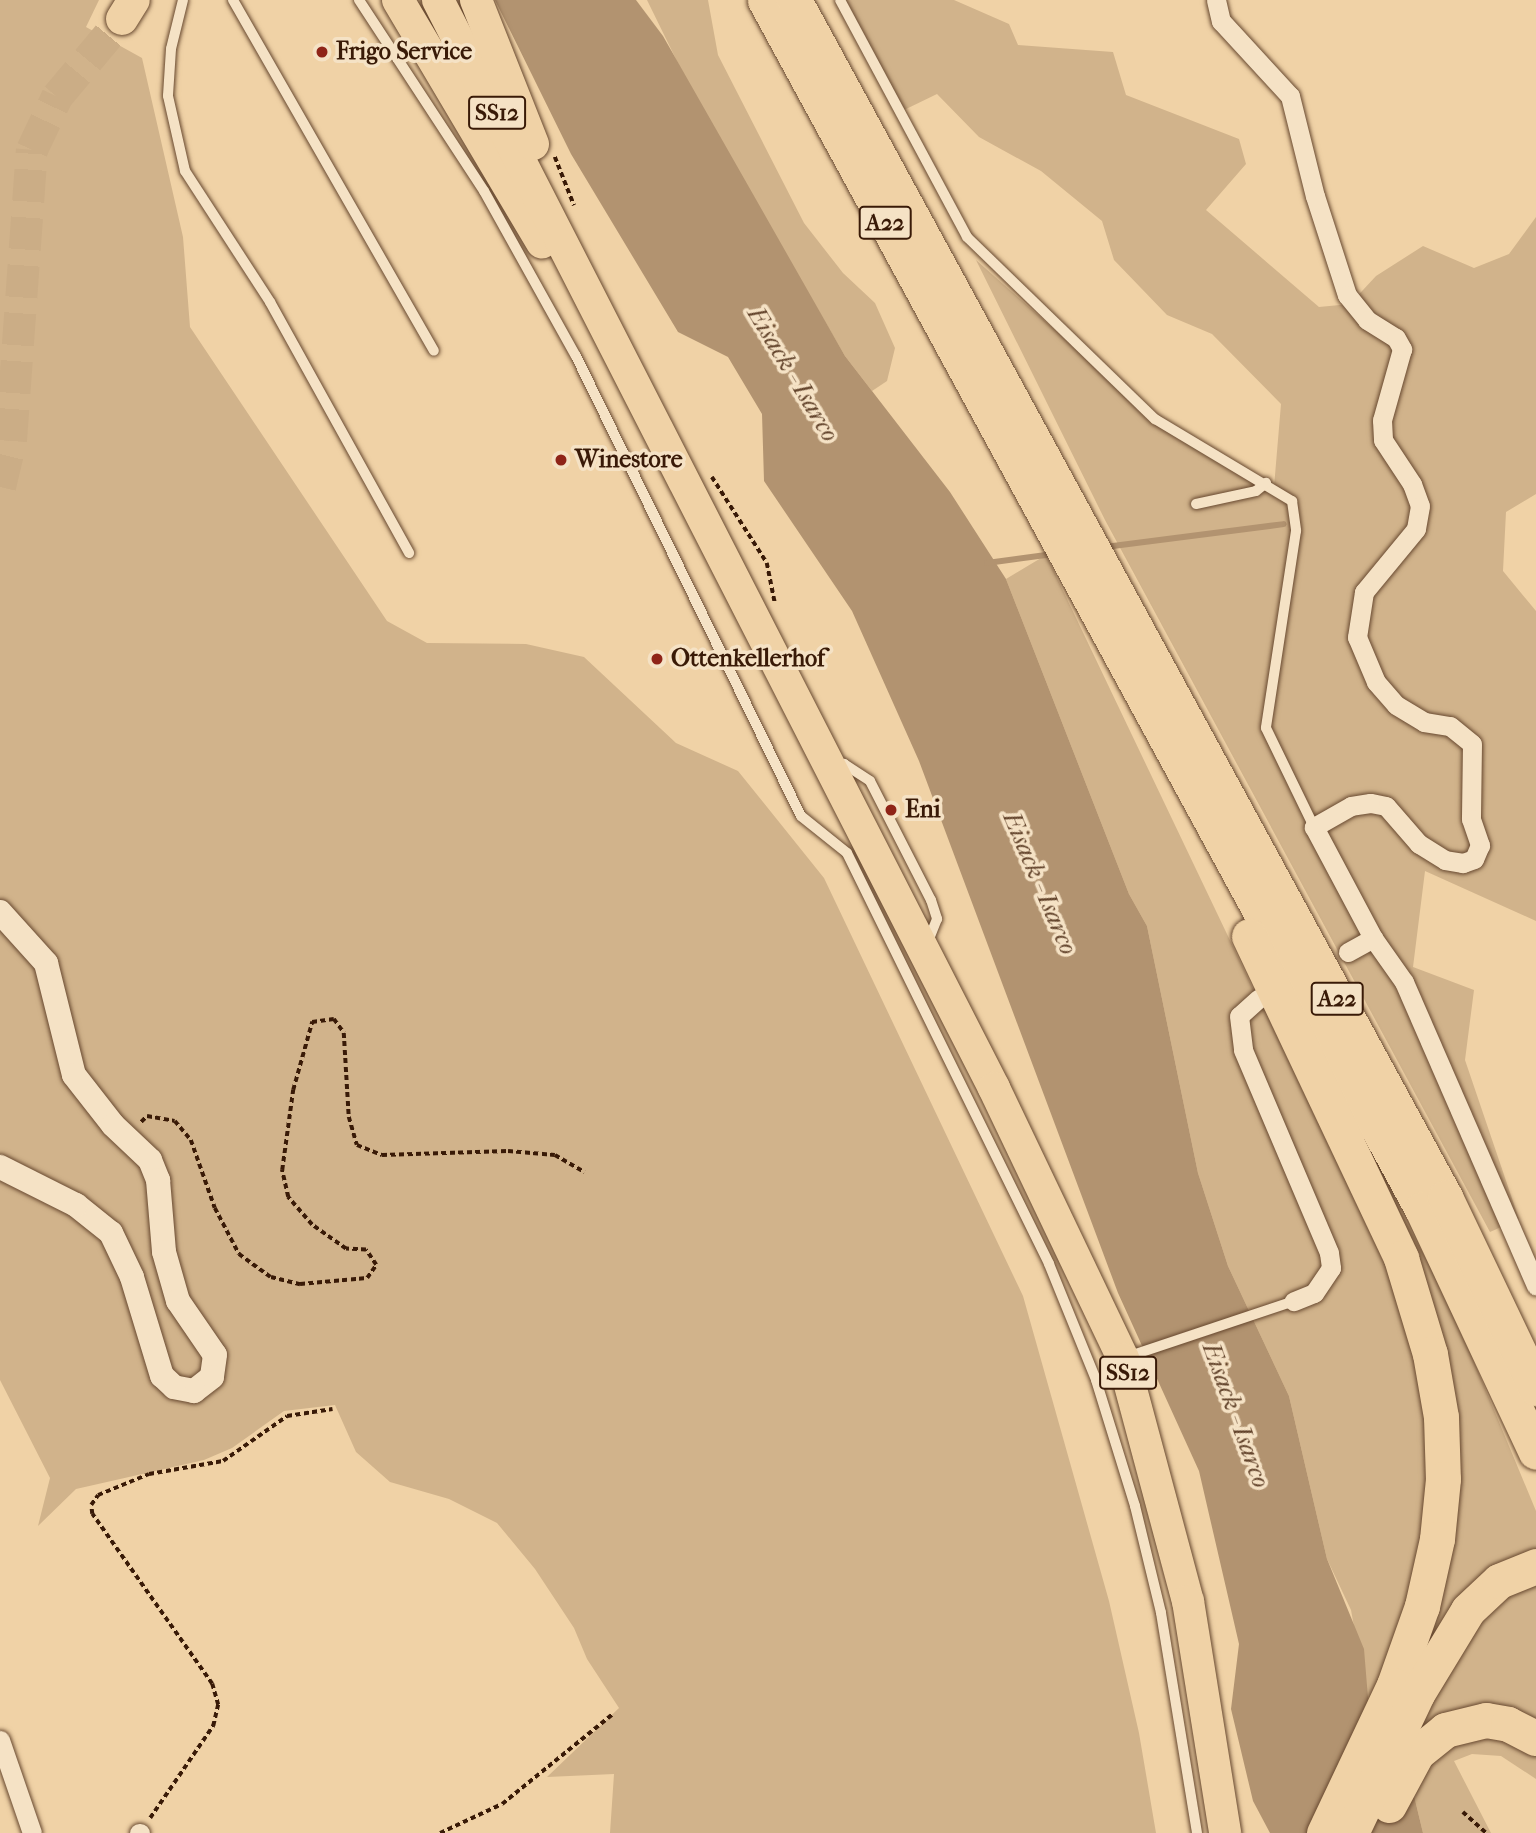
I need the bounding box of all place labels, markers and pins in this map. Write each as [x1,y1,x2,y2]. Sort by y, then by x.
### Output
place label: Frigo Service [336,38,472,66]
marker: Frigo Service [314,44,330,60]
place label: Winestore [575,446,683,474]
marker: Winestore [553,452,569,468]
place label: Ottenkellerhof [671,645,825,673]
marker: Ottenkellerhof [649,651,665,667]
place label: Eni [905,796,941,824]
marker: Eni [883,802,899,818]

